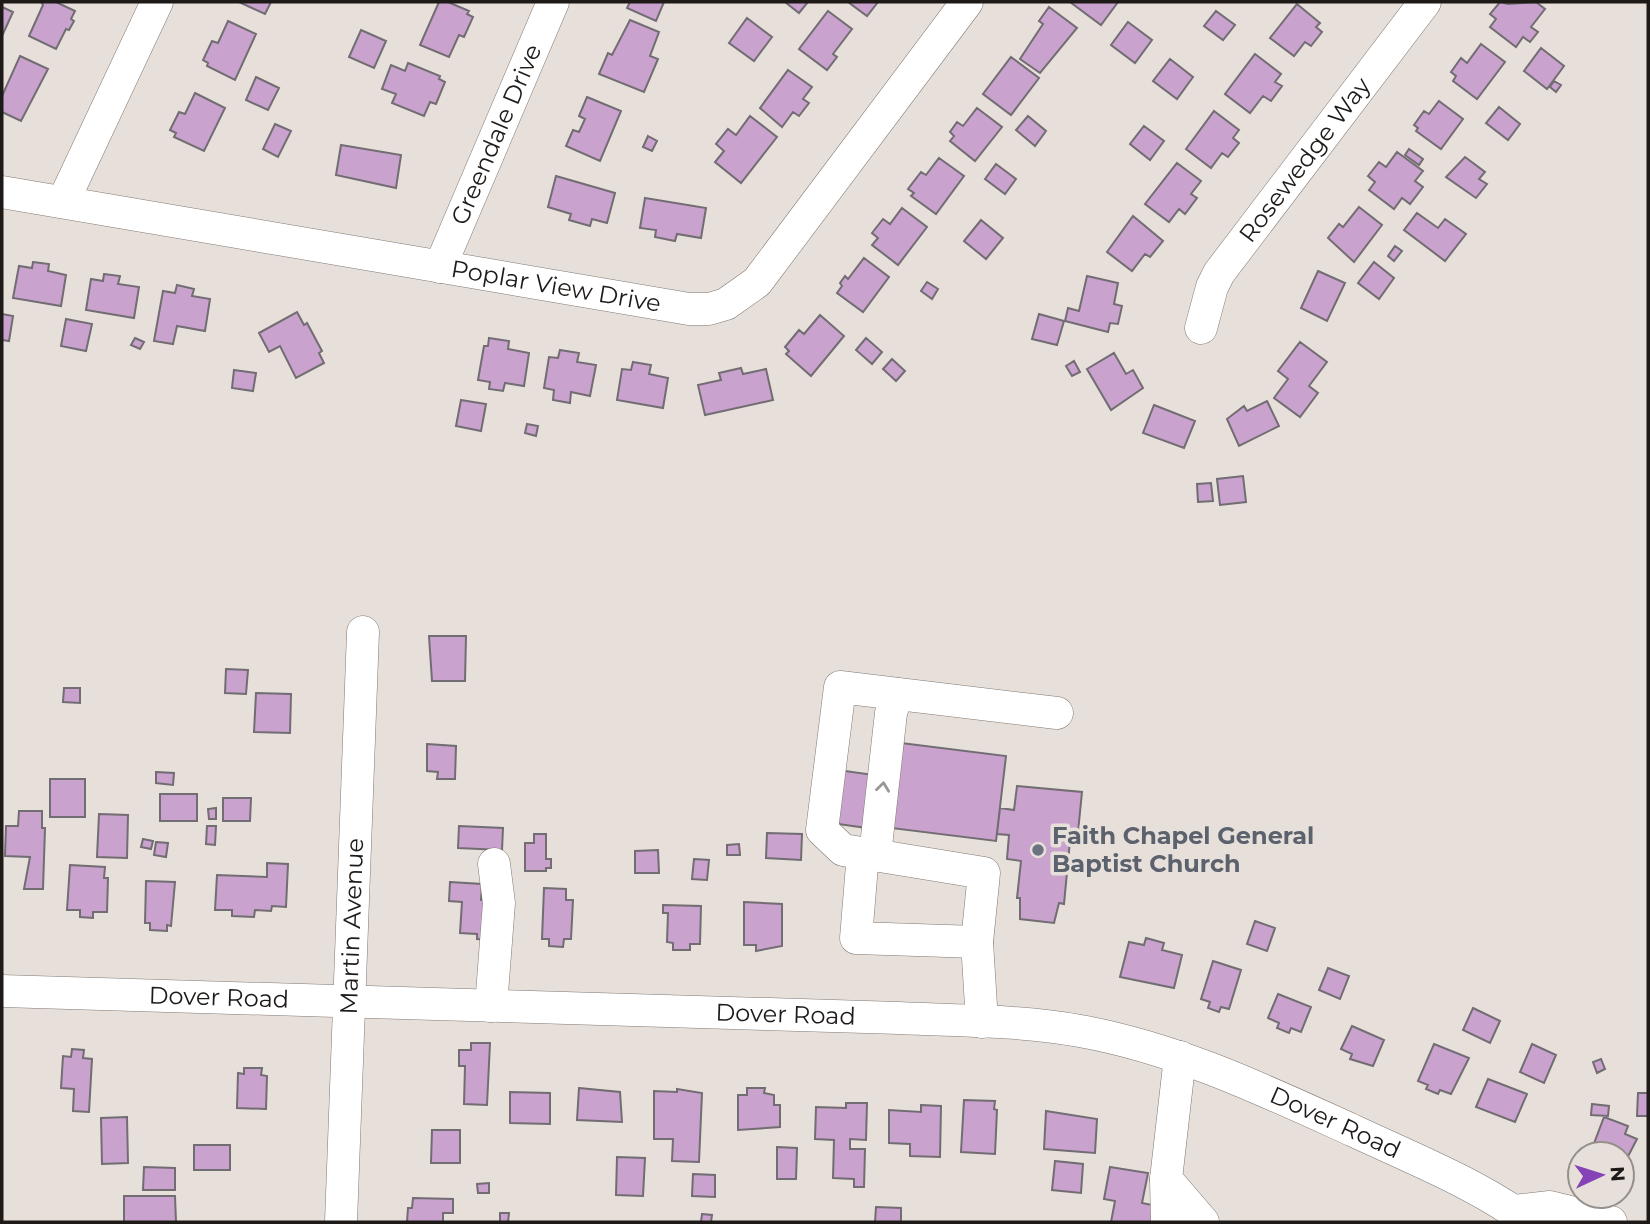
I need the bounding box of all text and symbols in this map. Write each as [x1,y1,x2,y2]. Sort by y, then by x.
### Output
street label: Greendale Drive [445,40,547,229]
street label: Rosewedge Way [1233,72,1376,248]
street label: Poplar View Drive [449,254,663,318]
one-way arrow [875,781,890,793]
place label: Faith Chapel General Baptist Church [1052,821,1314,878]
street label: Martin Avenue [334,837,369,1015]
marker: Faith Chapel General Baptist Church [1030,842,1046,858]
street label: Dover Road [148,980,290,1014]
street label: Dover Road [715,997,856,1031]
street label: Dover Road [1266,1080,1405,1164]
north arrow [1566,1140,1636,1210]
text: N [1605,1165,1629,1182]

